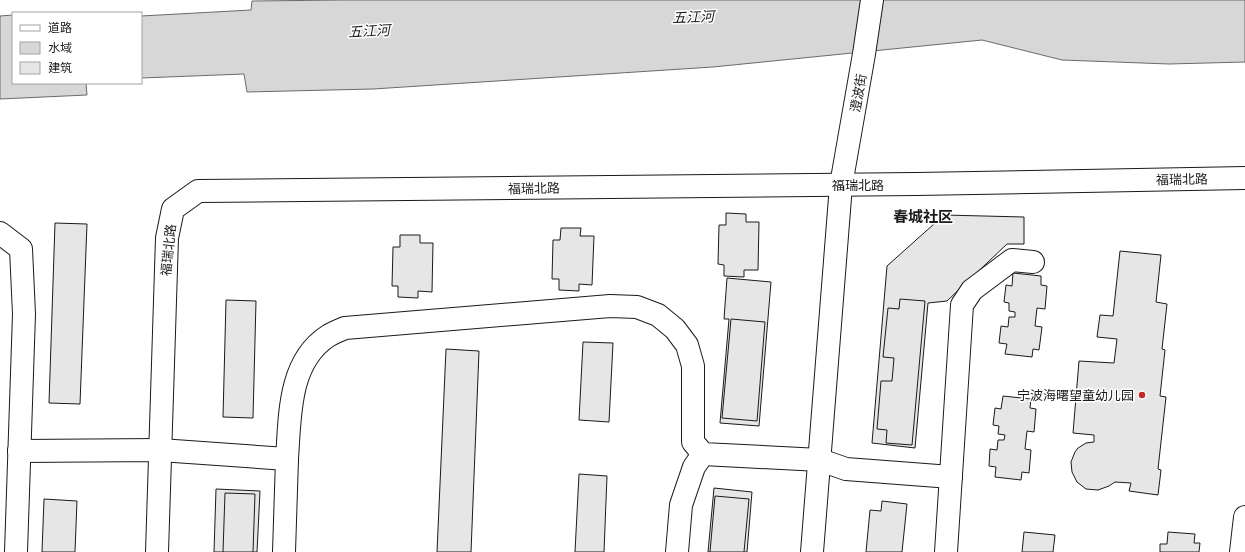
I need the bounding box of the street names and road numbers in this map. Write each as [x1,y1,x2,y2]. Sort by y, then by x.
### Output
street label: 澄波街 [847,72,869,114]
street label: 福瑞北路 [1156,171,1208,187]
street label: 福瑞北路 [832,177,884,193]
street label: 福瑞北路 [508,180,560,196]
street label: 福瑞北路 [157,223,179,277]

